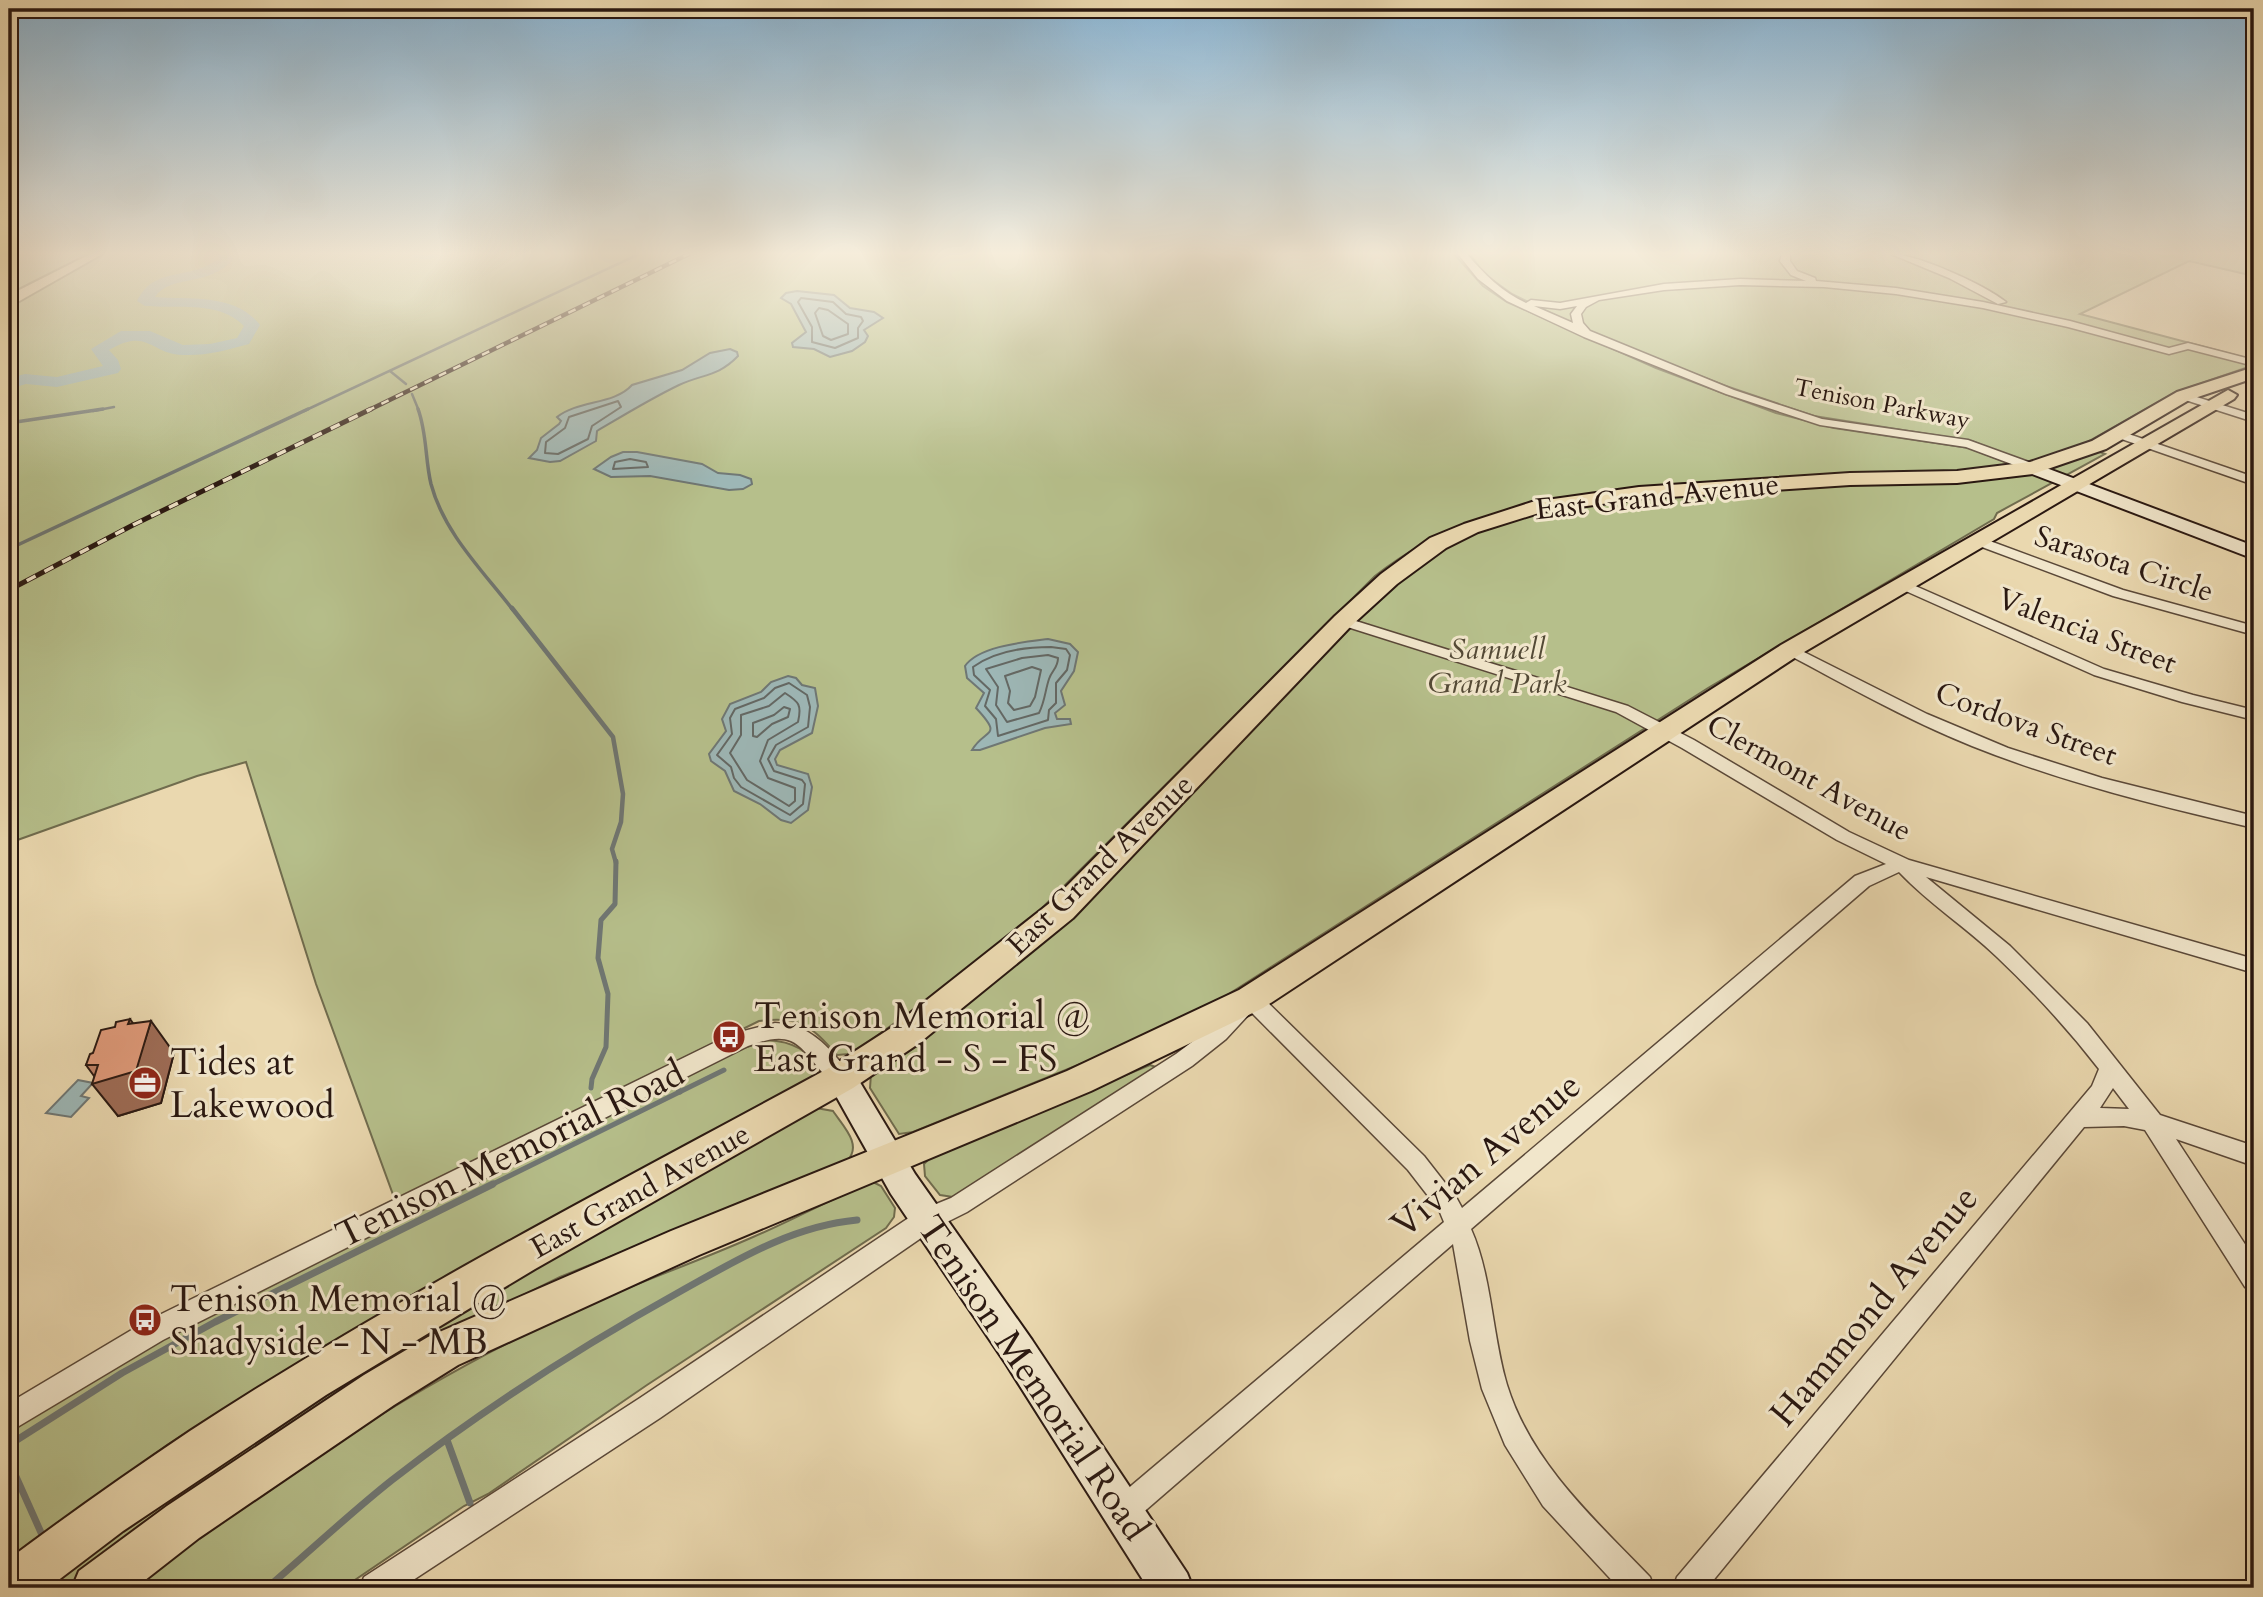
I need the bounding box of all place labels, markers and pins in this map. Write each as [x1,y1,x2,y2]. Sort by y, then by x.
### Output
place label: Tenison Memorial @ East Grand - S - FS [754,991,1091,1084]
bus stop icon: Tenison Memorial @ East Grand - S - FS [710,1018,748,1056]
place label: Tides at Lakewood [170,1037,335,1130]
office icon: Tides at Lakewood [126,1064,164,1102]
place label: Tenison Memorial @ Shadyside - N - MB [170,1274,507,1367]
bus stop icon: Tenison Memorial @ Shadyside - N - MB [126,1301,164,1339]

